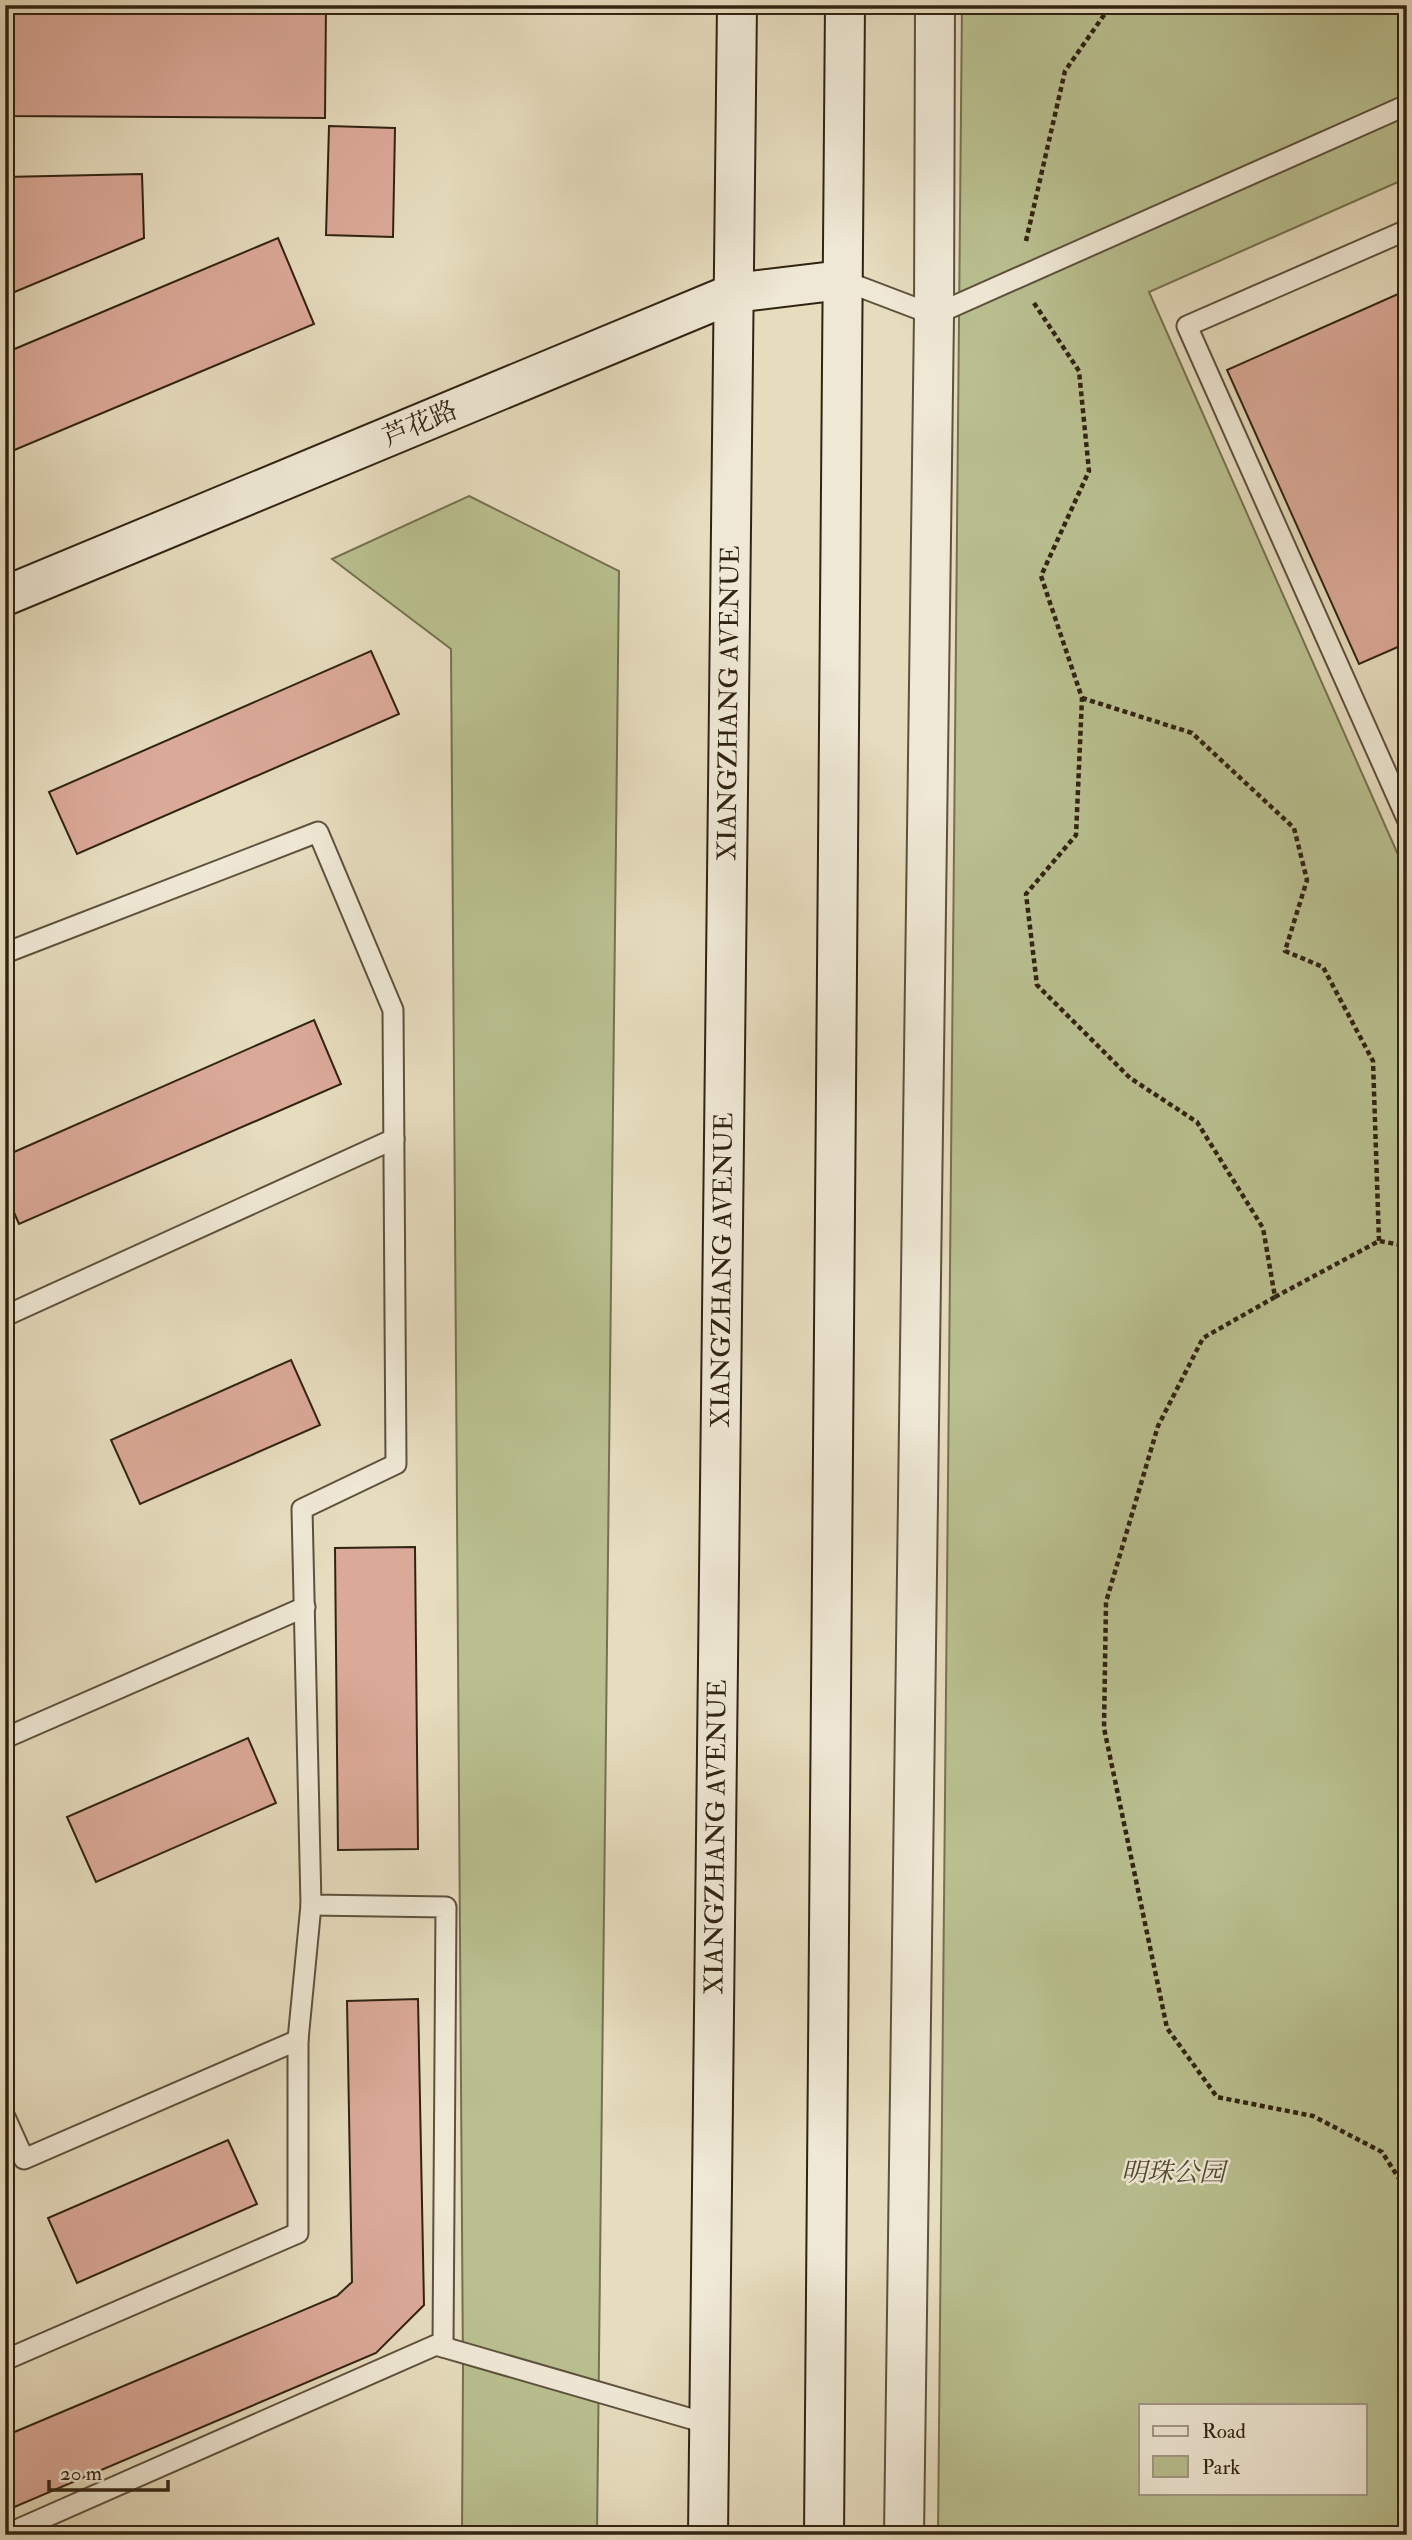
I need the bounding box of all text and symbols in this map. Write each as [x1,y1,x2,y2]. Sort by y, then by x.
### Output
street label: 芦花路 [378,394,462,454]
street label: XIANGZHANG AVENUE [711,545,747,861]
street label: XIANGZHANG AVENUE [705,1112,740,1428]
street label: XIANGZHANG AVENUE [698,1679,734,1995]
park label: 明珠公园 [1121,2157,1229,2189]
legend [1139,2404,1366,2494]
text: Road [1202,2418,1247,2445]
scale bar [49,2449,168,2493]
text: Park [1202,2454,1240,2481]
text: 20 m [60,2460,102,2487]

